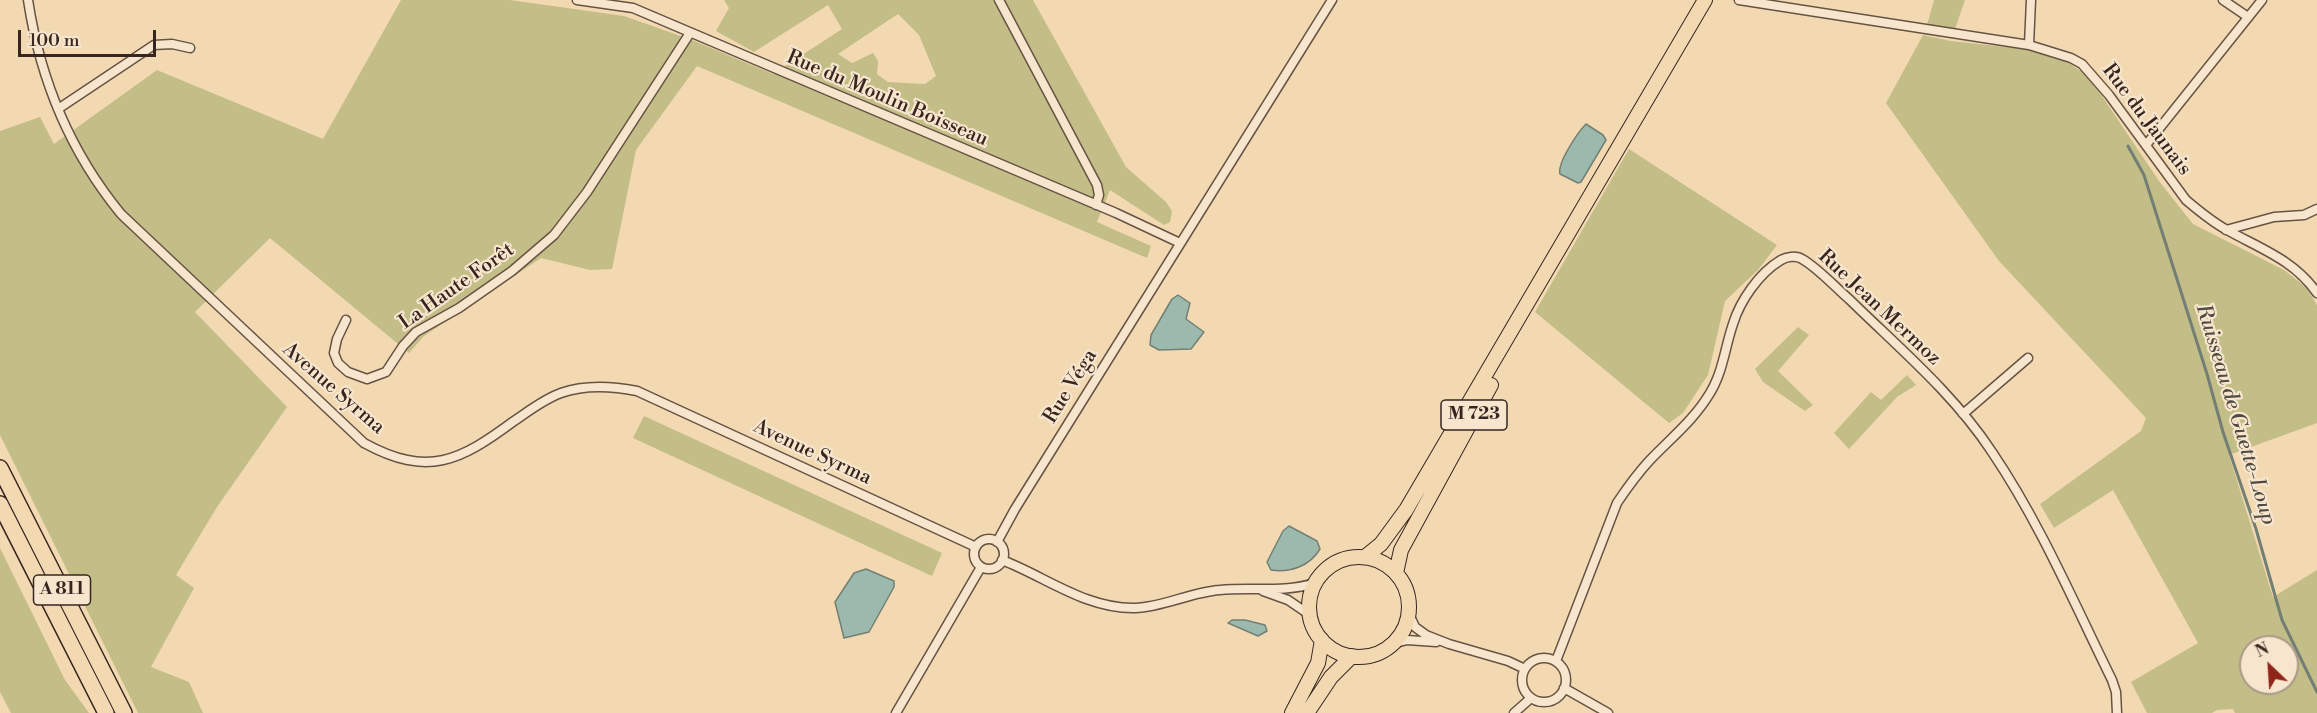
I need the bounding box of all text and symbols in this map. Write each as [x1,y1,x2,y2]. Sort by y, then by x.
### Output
scale bar [21,18,159,56]
text: 100 m [29,29,80,52]
street label: Rue du Moulin Boisseau [783,46,991,152]
street label: Rue du Jaunais [2096,59,2196,181]
street label: La Haute Forêt [395,239,519,335]
street label: Rue Jean Mermoz [1813,245,1945,371]
water label: Ruisseau de Guette-Loup [2189,301,2281,529]
street label: Avenue Syrma [277,338,389,440]
street label: Rue Véga [1039,346,1103,428]
road number: M 723 [1441,400,1507,430]
street label: Avenue Syrma [749,415,875,491]
road number: A 811 [34,575,90,605]
north arrow [2239,635,2299,695]
text: N [2252,639,2272,662]

